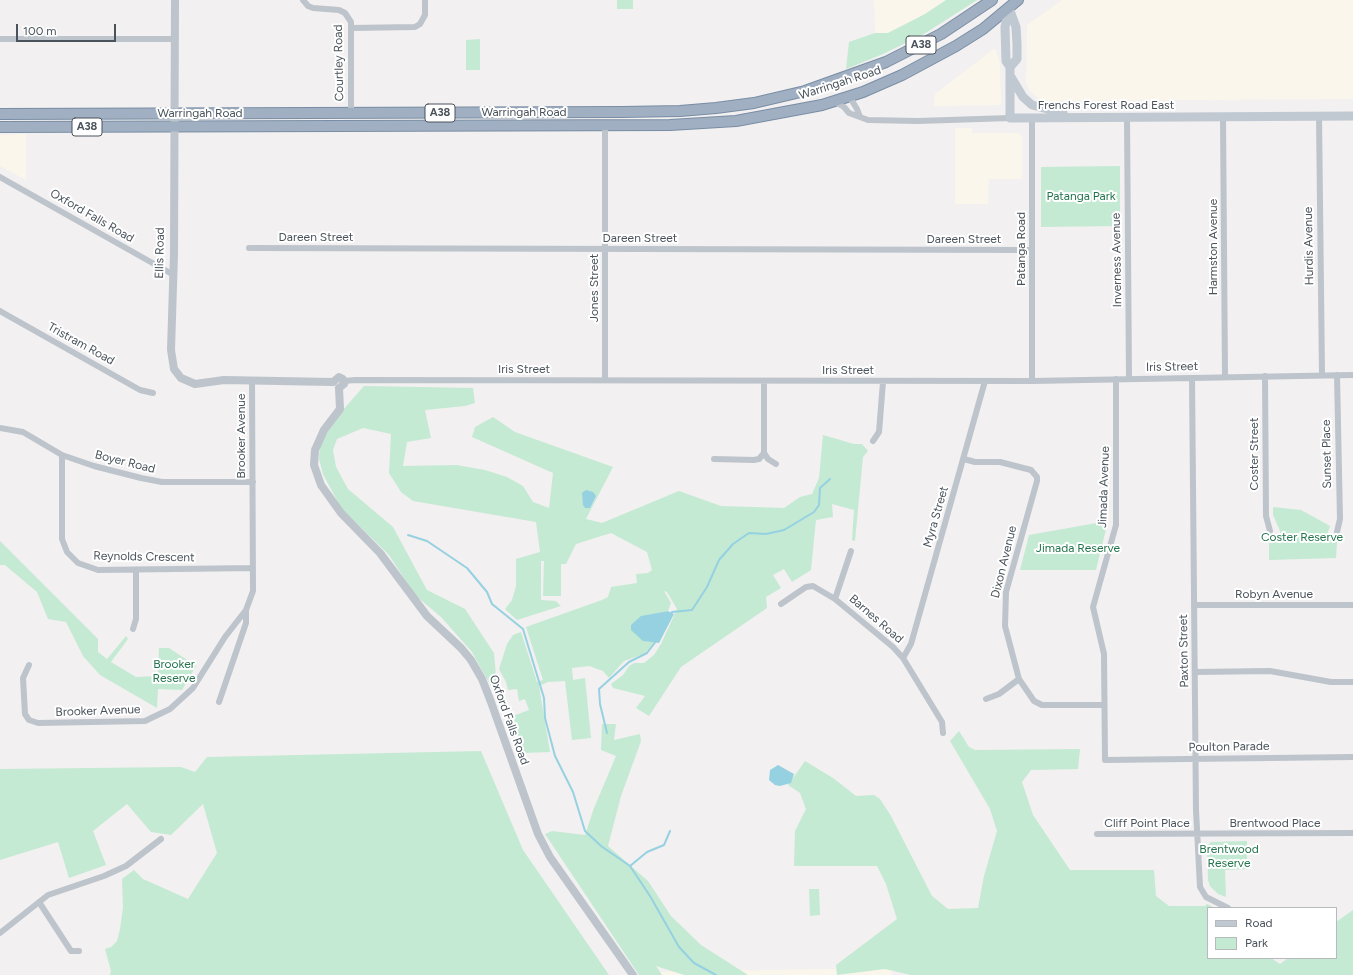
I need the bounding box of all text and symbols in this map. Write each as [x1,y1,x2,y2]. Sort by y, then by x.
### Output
scale bar [18,16,118,42]
text: 100 m [23,24,57,38]
street label: Courtley Road [331,24,347,102]
road number: A38 [906,36,936,54]
street label: Warringah Road [797,63,883,103]
street label: Frenchs Forest Road East [1038,98,1174,112]
road number: A38 [425,104,455,122]
street label: Warringah Road [481,105,567,119]
street label: Warringah Road [157,106,243,120]
road number: A38 [72,118,102,136]
street label: Oxford Falls Road [48,186,136,246]
park label: Patanga Park [1046,189,1116,203]
street label: Harmston Avenue [1206,199,1220,295]
street label: Hurdis Avenue [1301,207,1317,285]
street label: Patanga Road [1014,212,1028,286]
street label: Inverness Avenue [1109,213,1125,307]
street label: Ellis Road [152,227,168,279]
street label: Dareen Street [279,230,353,244]
street label: Dareen Street [603,231,677,245]
street label: Dareen Street [927,232,1001,246]
street label: Jones Street [587,254,601,322]
street label: Tristram Road [45,320,117,368]
street label: Iris Street [1146,359,1198,375]
street label: Iris Street [498,362,550,376]
street label: Iris Street [822,363,874,377]
street label: Brooker Avenue [234,393,248,479]
street label: Coster Street [1247,418,1261,490]
street label: Sunset Place [1319,419,1335,489]
street label: Jimada Avenue [1095,446,1113,528]
street label: Boyer Road [93,448,157,476]
street label: Myra Street [920,485,952,549]
street label: Dixon Avenue [988,524,1020,600]
park label: Coster Reserve [1261,530,1343,544]
park label: Jimada Reserve [1036,541,1120,555]
street label: Reynolds Crescent [93,549,195,565]
street label: Robyn Avenue [1235,587,1313,601]
street label: Barnes Road [846,592,906,646]
street label: Paxton Street [1176,614,1192,688]
park label: Brooker Reserve [153,657,195,685]
street label: Oxford Falls Road [486,673,532,767]
street label: Brooker Avenue [55,702,141,720]
street label: Poulton Parade [1188,739,1270,755]
street label: Cliff Point Place [1104,816,1190,830]
street label: Brentwood Place [1229,816,1321,830]
park label: Brentwood Reserve [1199,842,1259,870]
legend [1207,907,1337,959]
text: Road [1245,916,1273,930]
text: Park [1245,936,1268,950]

